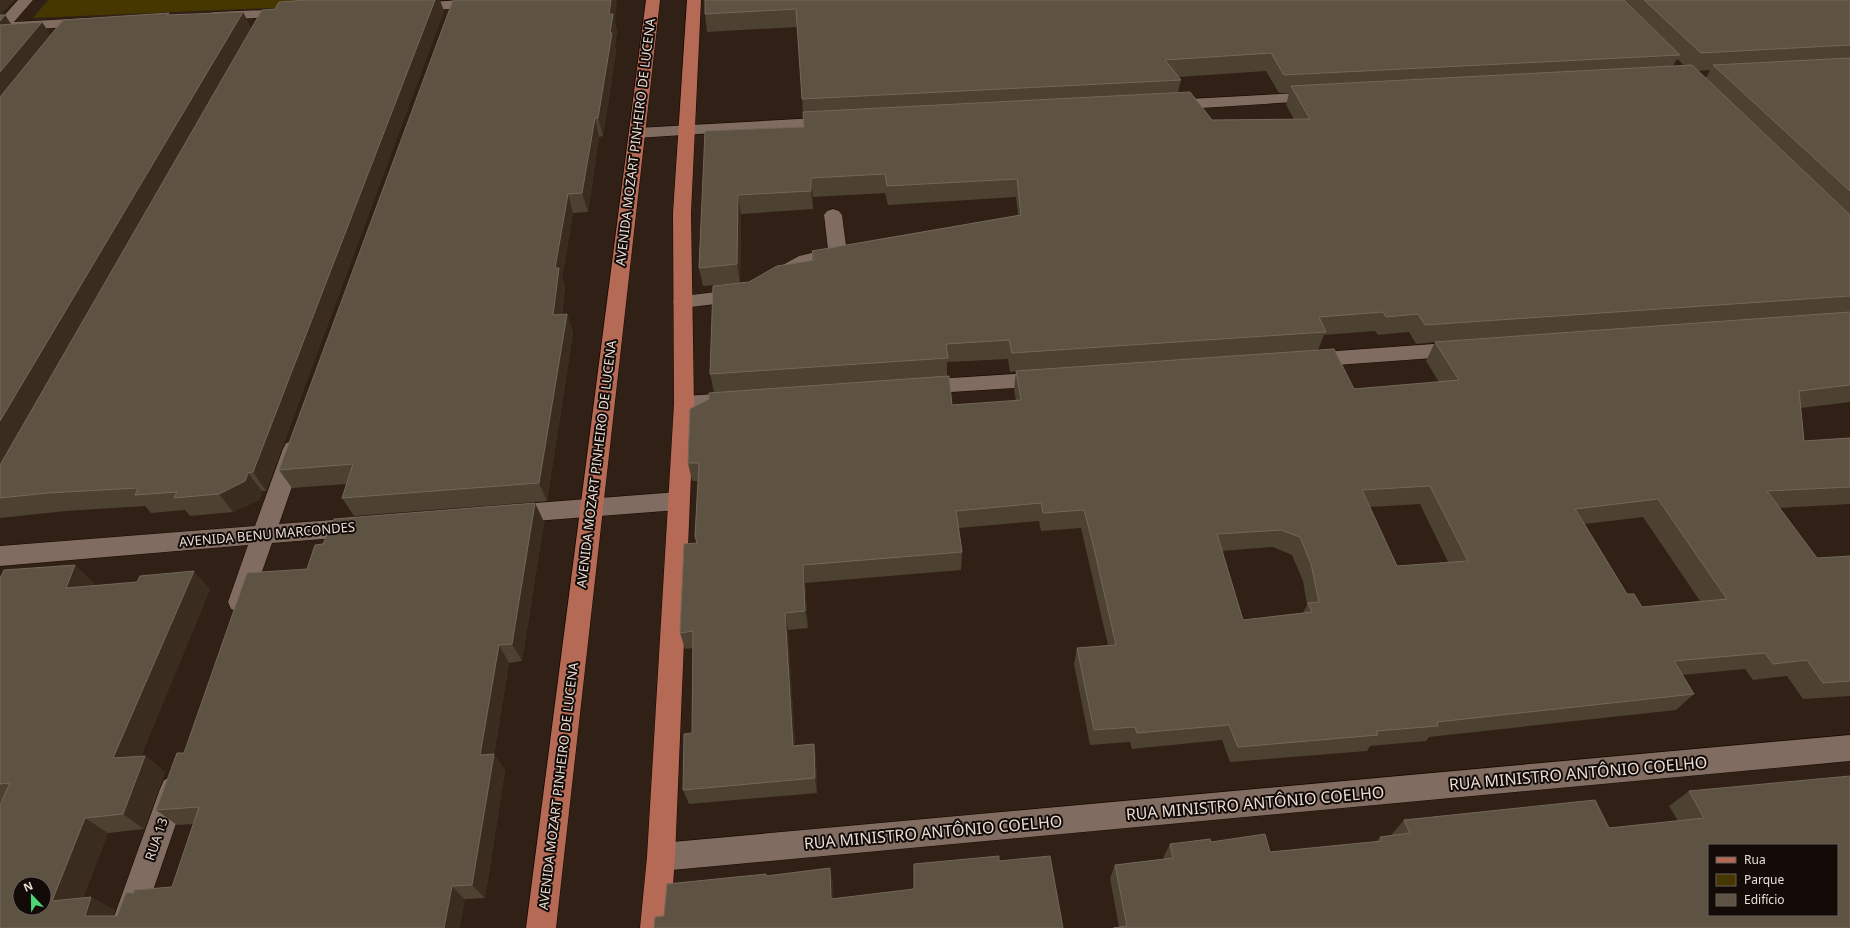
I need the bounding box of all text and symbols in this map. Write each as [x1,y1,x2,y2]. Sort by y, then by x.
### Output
street label: AVENIDA MOZART PINHEIRO DE LUCENA [611,17,659,267]
street label: AVENIDA MOZART PINHEIRO DE LUCENA [572,339,620,589]
street label: AVENIDA BENU MARCONDES [178,517,356,551]
street label: AVENIDA MOZART PINHEIRO DE LUCENA [534,661,582,911]
street label: RUA MINISTRO ANTÔNIO COELHO [1448,751,1708,795]
street label: RUA MINISTRO ANTÔNIO COELHO [1125,781,1385,825]
street label: RUA MINISTRO ANTÔNIO COELHO [803,810,1063,854]
street label: RUA 13 [140,815,172,863]
legend [1708,844,1838,916]
text: Rua [1744,851,1766,868]
text: Parque [1744,871,1785,888]
north arrow [12,876,52,916]
text: N [21,878,35,895]
text: Edifício [1744,891,1785,908]

